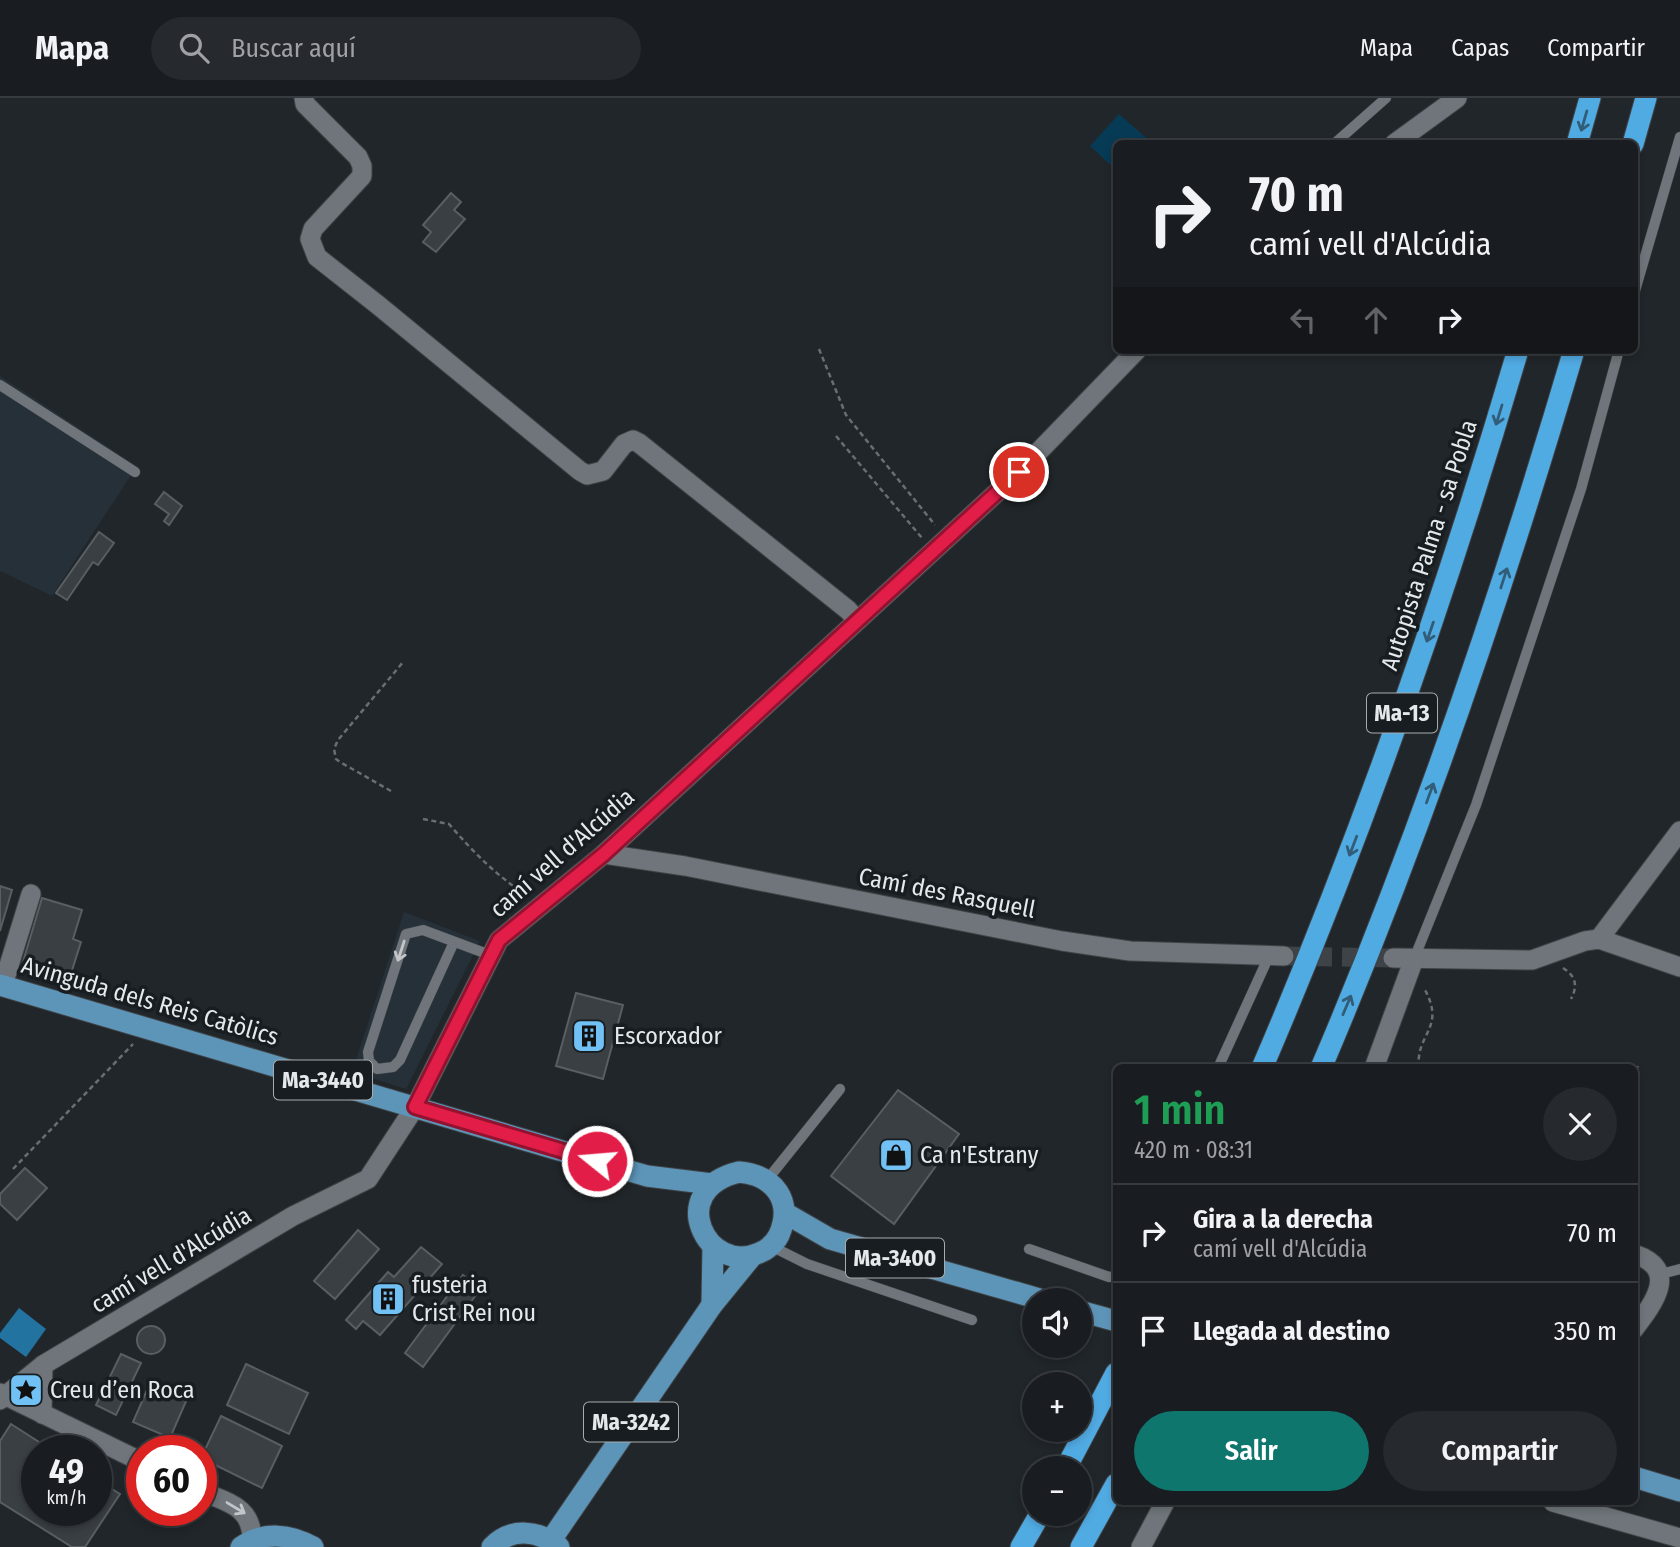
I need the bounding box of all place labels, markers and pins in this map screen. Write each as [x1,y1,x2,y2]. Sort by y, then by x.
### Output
pin [989,442,1049,502]
building icon: Escorxador [570,1017,608,1055]
place label: Escorxador [614,1022,723,1050]
shop icon: Ca n'Estrany [877,1136,915,1174]
place label: Ca n'Estrany [920,1141,1039,1169]
place label: fusteria Crist Rei nou [412,1271,536,1327]
building icon: fusteria Crist Rei nou [369,1280,407,1318]
place icon: Creu d’en Roca [7,1371,45,1409]
place label: Creu d’en Roca [50,1376,195,1404]

